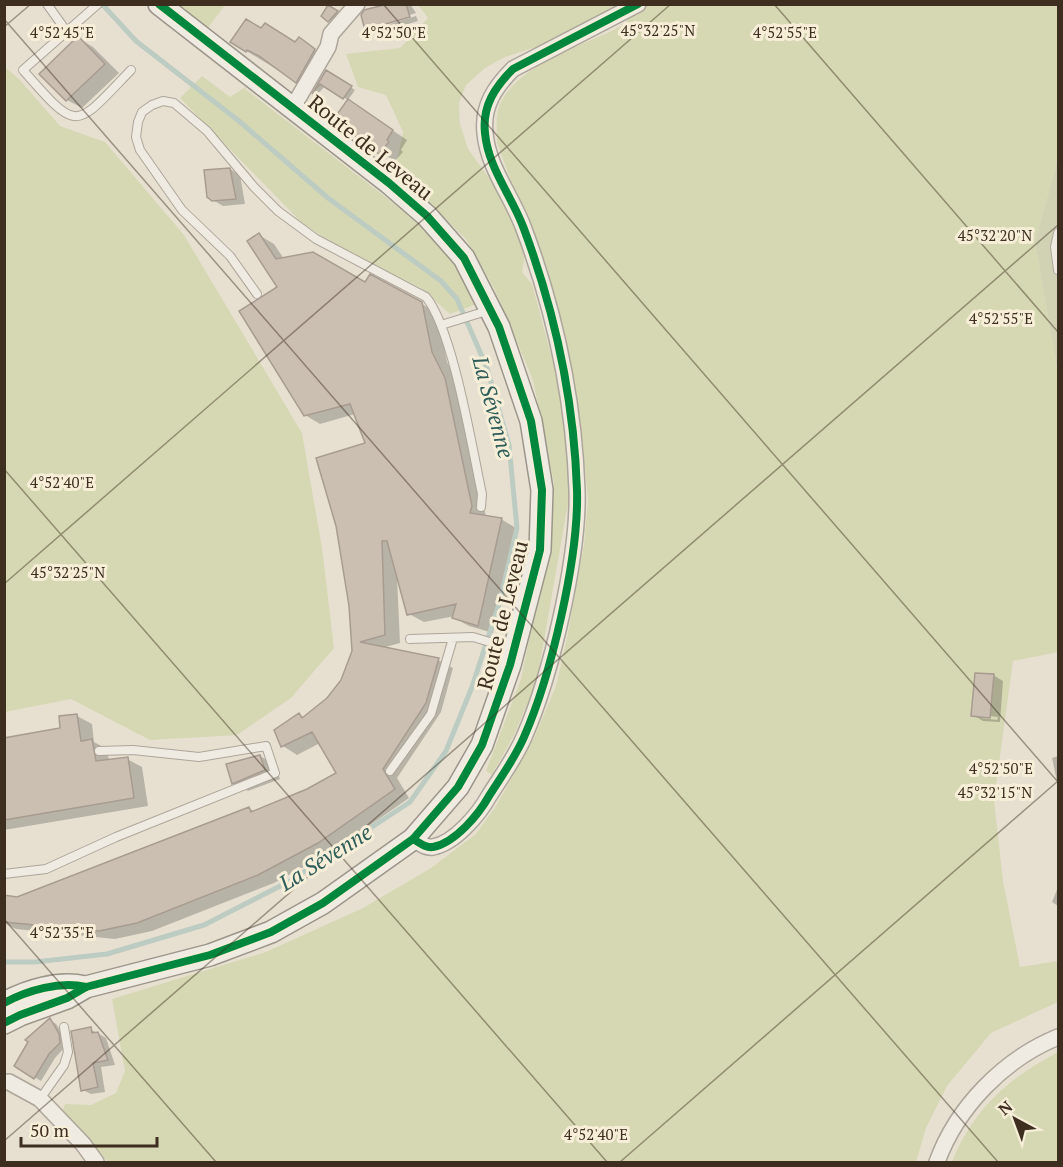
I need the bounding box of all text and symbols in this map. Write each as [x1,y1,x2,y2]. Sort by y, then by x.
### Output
text: 45°32'25"N [621,20,695,40]
text: 4°52'45"E [30,22,94,42]
text: 4°52'50"E [362,22,426,42]
text: 4°52'55"E [753,22,817,42]
street label: Route de Leveau [303,88,439,206]
text: 45°32'20"N [958,225,1032,245]
text: 4°52'55"E [969,308,1033,328]
water label: La Sévenne [466,352,522,461]
text: 4°52'40"E [30,472,94,492]
street label: Route de Leveau [470,538,534,692]
text: 45°32'25"N [31,562,105,582]
text: 4°52'50"E [969,758,1033,778]
text: 45°32'15"N [958,782,1032,802]
water label: La Sévenne [272,817,377,897]
text: 4°52'35"E [30,922,94,942]
north arrow [985,1089,1045,1149]
text: N [993,1095,1017,1120]
scale bar [21,1110,158,1148]
text: 50 m [30,1118,70,1142]
text: 4°52'40"E [564,1124,628,1144]

